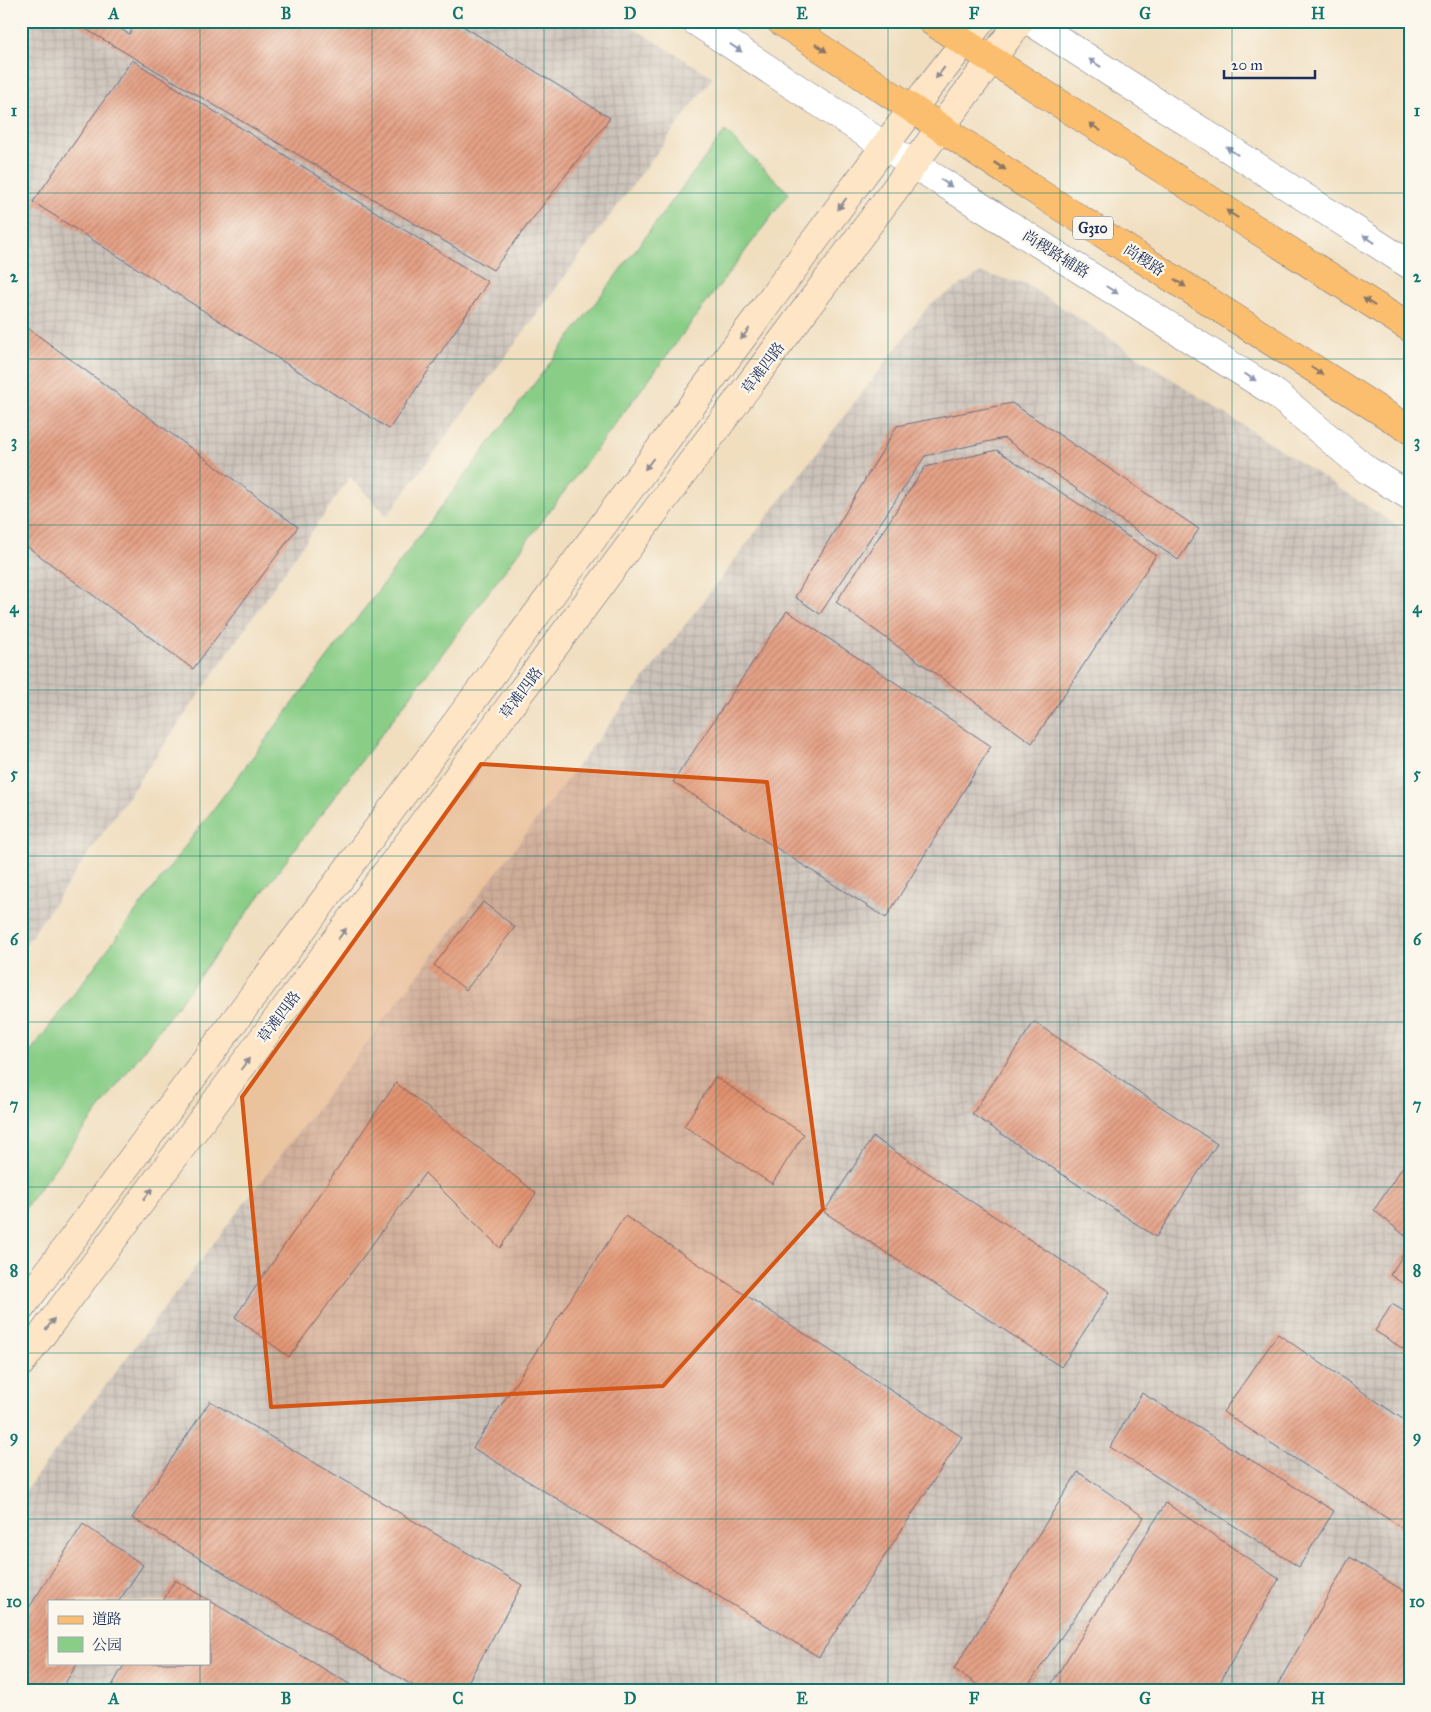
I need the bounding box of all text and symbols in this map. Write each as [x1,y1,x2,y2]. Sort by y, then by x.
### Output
text: A [108,4,120,23]
text: B [281,4,291,23]
text: C [453,4,464,23]
text: D [624,4,637,23]
text: E [796,4,808,23]
text: F [969,4,980,23]
text: G [1139,4,1151,23]
text: H [1311,4,1325,23]
one-way arrow [729,43,743,53]
one-way arrow [814,43,827,53]
scale bar [1224,48,1315,80]
text: 20 m [1231,56,1263,74]
one-way arrow [1089,58,1102,68]
one-way arrow [934,67,945,80]
text: 1 [11,101,18,120]
text: 1 [1414,101,1421,120]
one-way arrow [1088,122,1102,131]
one-way arrow [1225,146,1239,156]
one-way arrow [993,161,1007,171]
one-way arrow [940,178,953,188]
one-way arrow [838,197,848,210]
one-way arrow [1225,210,1238,219]
road number: G310 [1073,217,1113,240]
street label: 尚稷路辅路 [1019,226,1093,282]
one-way arrow [1362,234,1375,244]
street label: 尚稷路 [1120,240,1168,280]
text: 2 [10,267,19,286]
text: 2 [1413,267,1422,286]
one-way arrow [1174,279,1187,288]
one-way arrow [1106,285,1119,295]
one-way arrow [1362,297,1375,307]
one-way arrow [740,327,751,340]
street label: 草滩四路 [738,339,788,397]
one-way arrow [1311,366,1324,376]
one-way arrow [1243,372,1256,382]
text: 3 [11,432,17,452]
text: 3 [1414,432,1420,452]
one-way arrow [643,457,654,470]
text: 4 [10,598,20,618]
text: 4 [1413,598,1423,618]
street label: 草滩四路 [496,664,546,722]
text: 5 [10,764,18,783]
text: 5 [1413,764,1421,783]
one-way arrow [337,927,347,941]
text: 6 [10,930,19,949]
text: 6 [1413,930,1422,949]
street label: 草滩四路 [254,988,304,1046]
one-way arrow [240,1057,250,1071]
text: 7 [10,1095,19,1114]
text: 7 [1413,1095,1422,1114]
one-way arrow [142,1188,153,1201]
text: 8 [10,1261,18,1280]
text: 8 [1413,1261,1421,1280]
one-way arrow [45,1318,56,1331]
text: 9 [10,1427,18,1447]
text: 9 [1413,1427,1421,1447]
text: 10 [6,1592,22,1611]
text: 10 [1409,1592,1425,1611]
legend [48,1600,210,1664]
text: 道路 [92,1610,122,1628]
text: 公园 [92,1636,122,1654]
text: A [108,1689,120,1708]
text: B [281,1689,291,1708]
text: C [453,1689,464,1708]
text: D [624,1689,637,1708]
text: E [796,1689,808,1708]
text: F [969,1689,980,1708]
text: G [1139,1689,1151,1708]
text: H [1311,1689,1325,1708]

